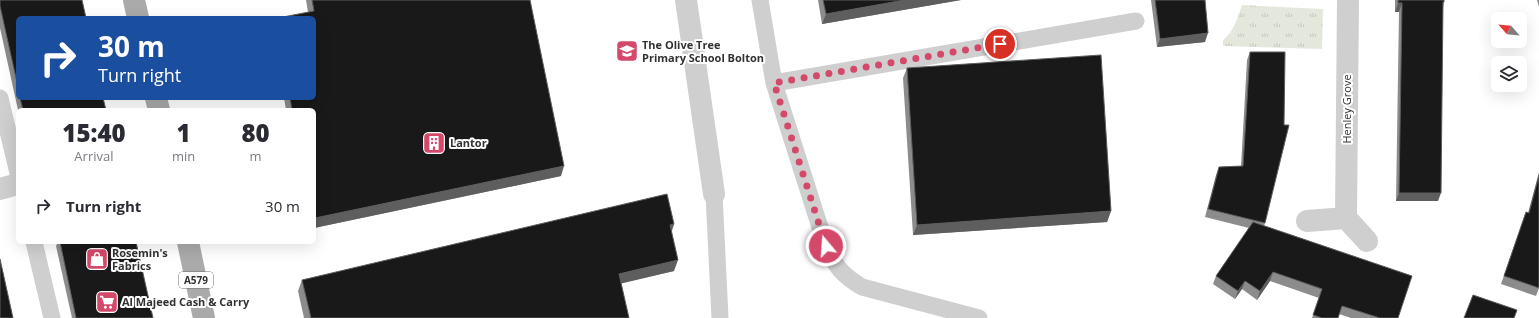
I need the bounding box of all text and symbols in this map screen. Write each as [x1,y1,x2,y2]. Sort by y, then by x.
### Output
north arrow [1491,12,1527,48]
map controls [1491,12,1527,92]
text: 30 m [98,27,165,65]
pin [983,27,1017,61]
icon: right [32,32,84,84]
icon: arrive [989,33,1011,55]
place label: The Olive Tree Primary School Bolton [642,37,764,65]
school or university icon: The Olive Tree Primary School Bolton [614,38,640,64]
button: layers [1491,56,1527,92]
text: Turn right [98,63,181,87]
street label: Henley Grove [1339,74,1354,144]
text: 15:40 [62,116,126,149]
text: 1 [176,116,191,149]
text: 80 [242,116,270,149]
building icon: Lantor [421,130,447,156]
place label: Lantor [450,135,487,150]
text: Arrival [74,147,114,165]
text: min [172,147,195,165]
text: m [250,147,262,165]
icon: right [32,195,54,217]
text: Turn right [66,196,141,216]
text: 30 m [265,196,300,216]
position arrow [805,225,847,267]
place label: Rosemin's Fabrics [112,245,168,273]
shop icon: Rosemin's Fabrics [84,246,110,272]
road number: A579 [179,272,213,288]
supermarket icon: Al Majeed Cash & Carry [94,289,120,315]
place label: Al Majeed Cash & Carry [122,294,250,309]

